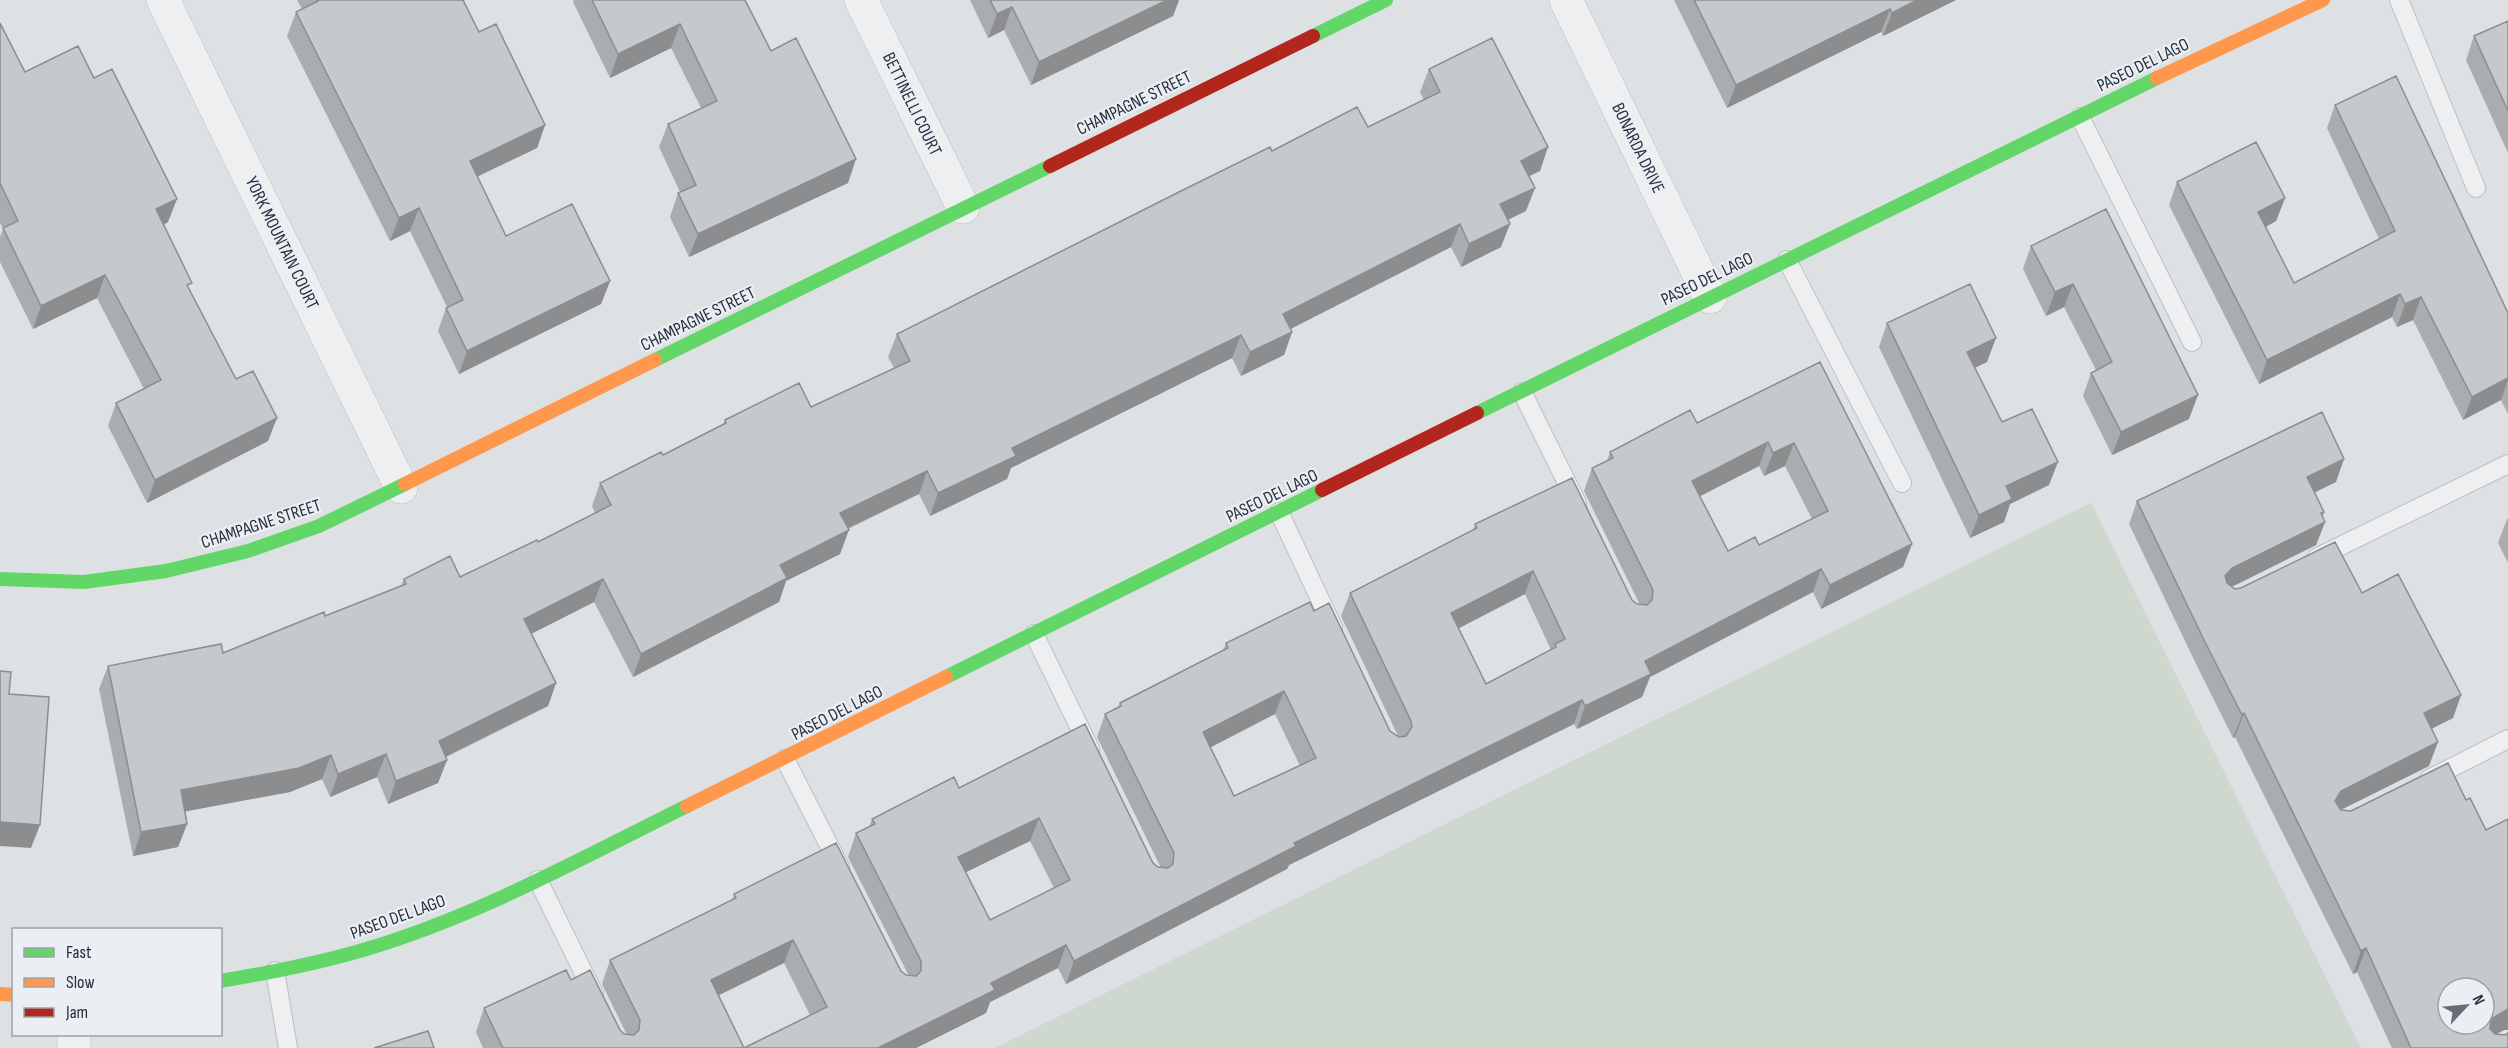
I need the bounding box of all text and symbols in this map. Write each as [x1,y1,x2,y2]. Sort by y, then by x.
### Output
street label: PASEO DEL LAGO [2094,34,2192,96]
street label: BETTINELLI COURT [878,49,946,159]
street label: CHAMPAGNE STREET [1073,66,1195,140]
street label: BONARDA DRIVE [1607,100,1669,196]
street label: YORK MOUNTAIN COURT [241,173,323,313]
street label: PASEO DEL LAGO [1658,248,1756,310]
street label: CHAMPAGNE STREET [637,282,759,356]
street label: PASEO DEL LAGO [1223,465,1321,527]
street label: CHAMPAGNE STREET [198,495,324,553]
street label: PASEO DEL LAGO [788,681,886,745]
street label: PASEO DEL LAGO [348,890,448,944]
legend [12,928,222,1036]
text: Fast [66,942,92,963]
text: Slow [66,972,95,993]
north arrow [2436,976,2496,1036]
text: N [2468,992,2489,1008]
text: Jam [65,1002,88,1023]

